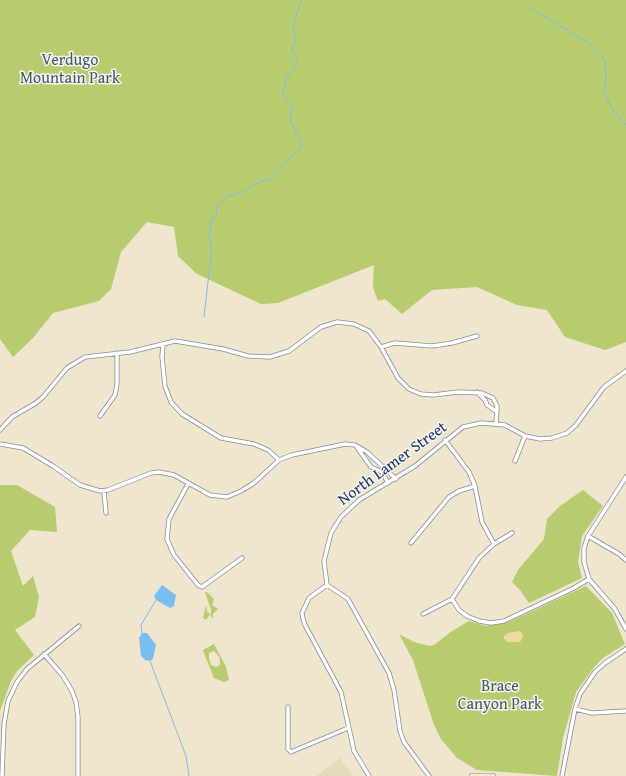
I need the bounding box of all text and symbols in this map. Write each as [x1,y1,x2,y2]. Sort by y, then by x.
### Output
park label: Verdugo Mountain Park [20,51,120,89]
street label: North Lamer Street [335,418,451,510]
park label: Brace Canyon Park [458,677,542,715]

